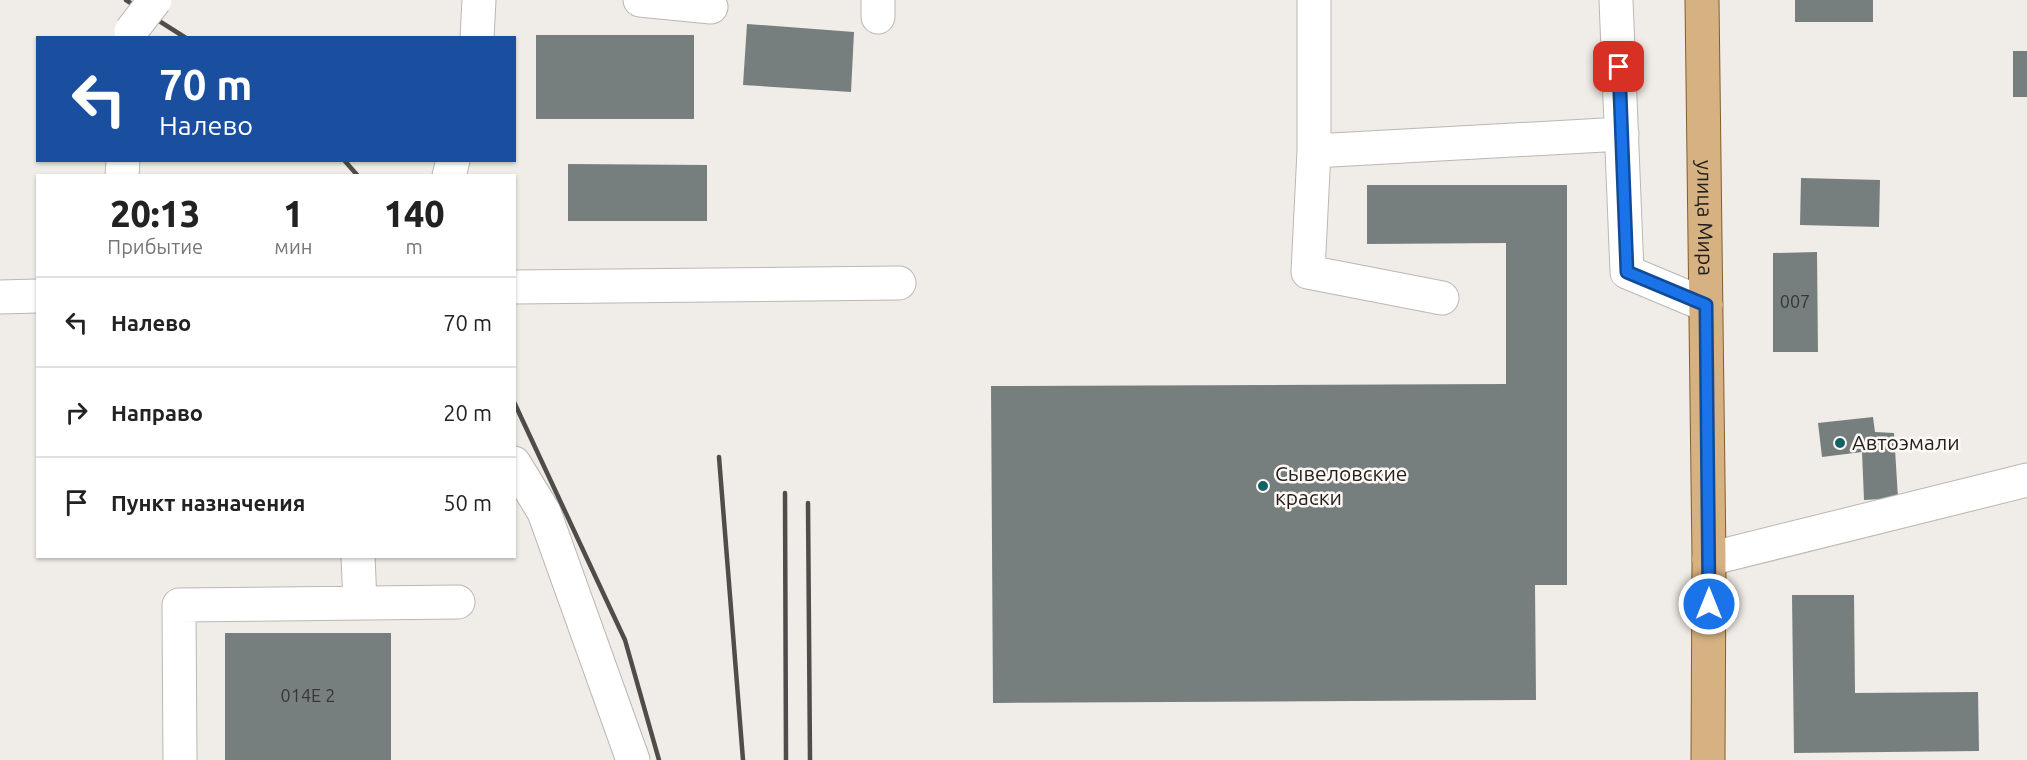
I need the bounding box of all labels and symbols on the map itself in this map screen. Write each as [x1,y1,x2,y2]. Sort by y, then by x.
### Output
pin [1593,41,1644,92]
street label: улица Мира [1693,160,1718,276]
house number: 007 [1780,291,1810,311]
place label: Автоэмали [1852,430,1960,454]
marker: Автоэмали [1833,436,1847,450]
place label: Сывеловские краски [1275,461,1407,509]
marker: Сывеловские краски [1256,479,1270,493]
position arrow [1677,572,1741,636]
house number: 014Е 2 [281,685,335,705]

